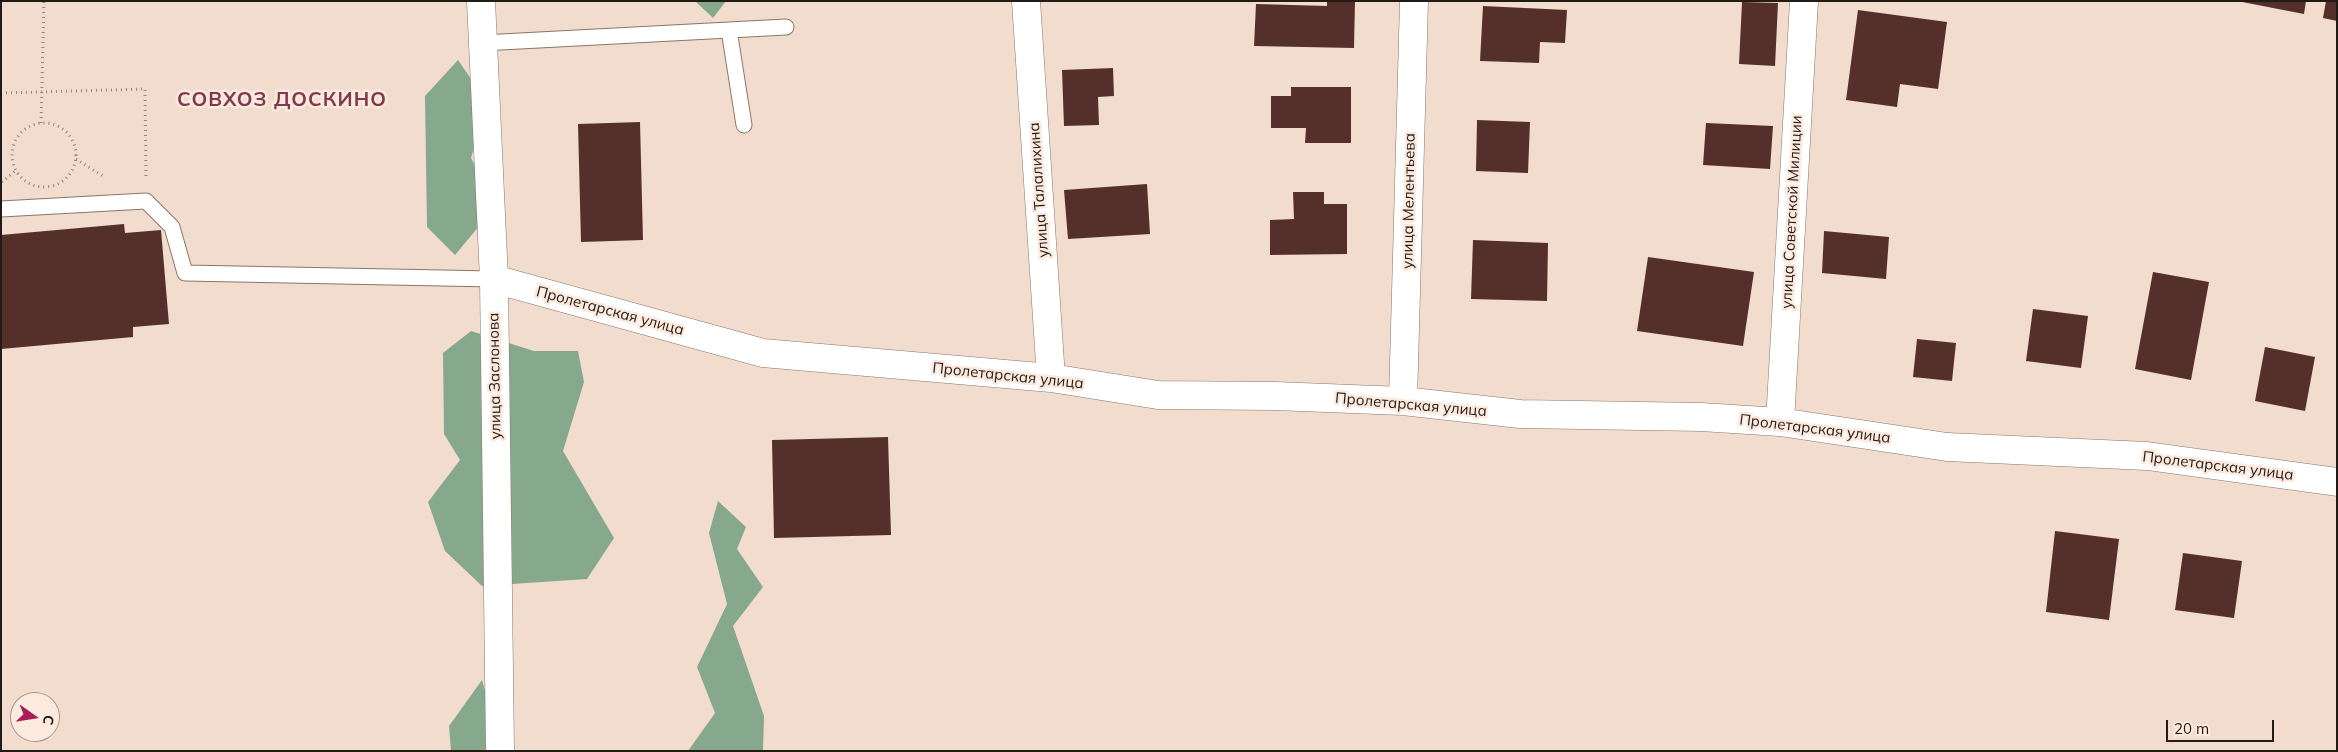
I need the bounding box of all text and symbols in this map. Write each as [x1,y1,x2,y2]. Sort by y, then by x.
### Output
district label: СОВХОЗ ДОСКИНО [175,88,389,112]
street label: улица Советской Милиции [1778,115,1806,309]
street label: улица Талалихина [1025,122,1053,258]
street label: улица Мелентьева [1399,133,1419,269]
street label: Пролетарская улица [534,283,686,339]
street label: улица Заслонова [485,312,505,440]
street label: Пролетарская улица [931,359,1085,393]
street label: Пролетарская улица [1334,389,1488,421]
street label: Пролетарская улица [1738,411,1892,447]
street label: Пролетарская улица [2141,448,2295,484]
north arrow [10,692,60,742]
scale bar [2168,710,2276,742]
text: С [39,713,58,727]
text: 20 m [2174,719,2209,738]

